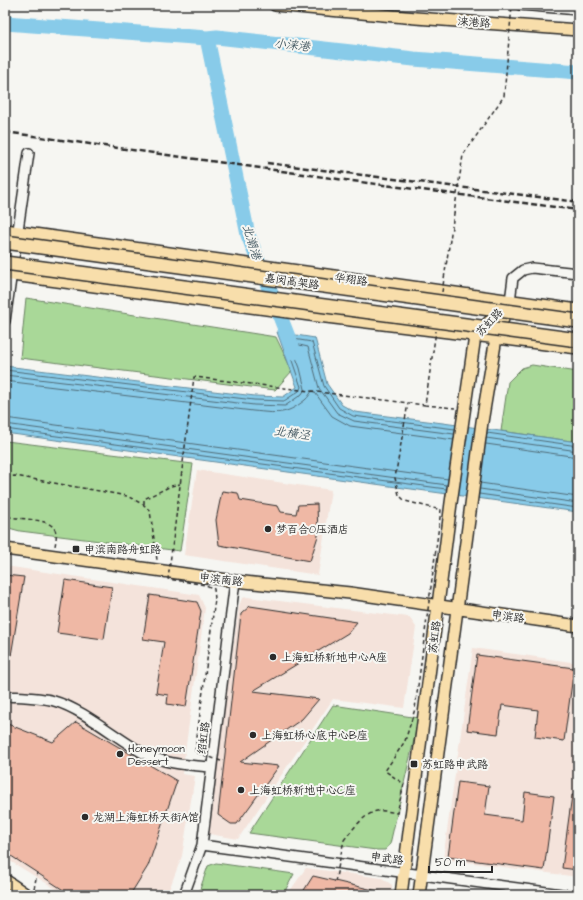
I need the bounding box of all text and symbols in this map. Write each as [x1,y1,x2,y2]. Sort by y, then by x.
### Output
street label: 涞港路 [457,14,491,31]
water label: 小涞港 [273,35,312,56]
water label: 北潮港 [238,222,265,263]
street label: 嘉闵高架路 [264,270,320,293]
street label: 华翔路 [334,270,368,289]
street label: 苏虹路 [473,305,506,340]
water label: 北横泾 [273,423,312,445]
place label: 梦百合0压酒店 [276,522,349,537]
marker: 梦百合0压酒店 [263,524,273,534]
place label: 申滨南路舟虹路 [84,542,161,557]
marker: 申滨南路舟虹路 [71,544,81,554]
street label: 申滨南路 [198,569,244,590]
street label: 申滨路 [491,607,525,626]
street label: 苏虹路 [425,620,444,654]
place label: 上海虹桥新地中心A座 [281,650,387,665]
marker: 上海虹桥新地中心A座 [268,652,278,662]
street label: 绍虹路 [194,721,213,755]
place label: 上海虹桥心底中心B座 [261,728,368,743]
marker: 上海虹桥心底中心B座 [248,730,258,740]
place label: Honeymoon Dessert [128,741,185,769]
marker: Honeymoon Dessert [115,749,125,759]
place label: 苏虹路申武路 [422,757,488,772]
marker: 苏虹路申武路 [409,759,419,769]
place label: 上海虹桥新地中心C座 [249,783,356,798]
marker: 上海虹桥新地中心C座 [236,785,246,795]
place label: 龙湖上海虹桥天街A馆 [93,810,199,825]
marker: 龙湖上海虹桥天街A馆 [80,812,90,822]
scale bar [429,848,492,874]
street label: 申武路 [370,849,404,868]
text: 50 m [435,854,466,871]

